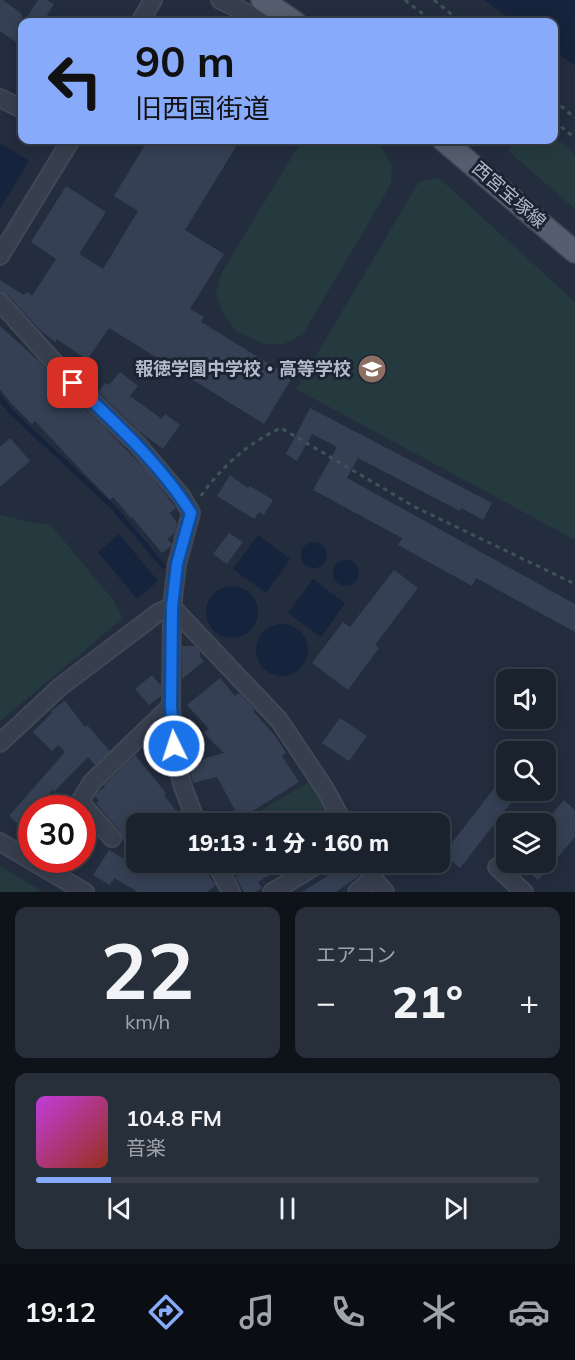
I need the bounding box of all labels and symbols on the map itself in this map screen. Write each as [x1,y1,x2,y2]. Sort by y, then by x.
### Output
street label: 西宮宝塚線 [468,156,551,233]
school or university icon: 報徳学園中学校・高等学校 [356,353,388,385]
pin [47,357,98,408]
place label: 報徳学園中学校・高等学校 [135,357,351,380]
position arrow [142,714,206,778]
speed limit sign: 30 [18,795,96,873]

